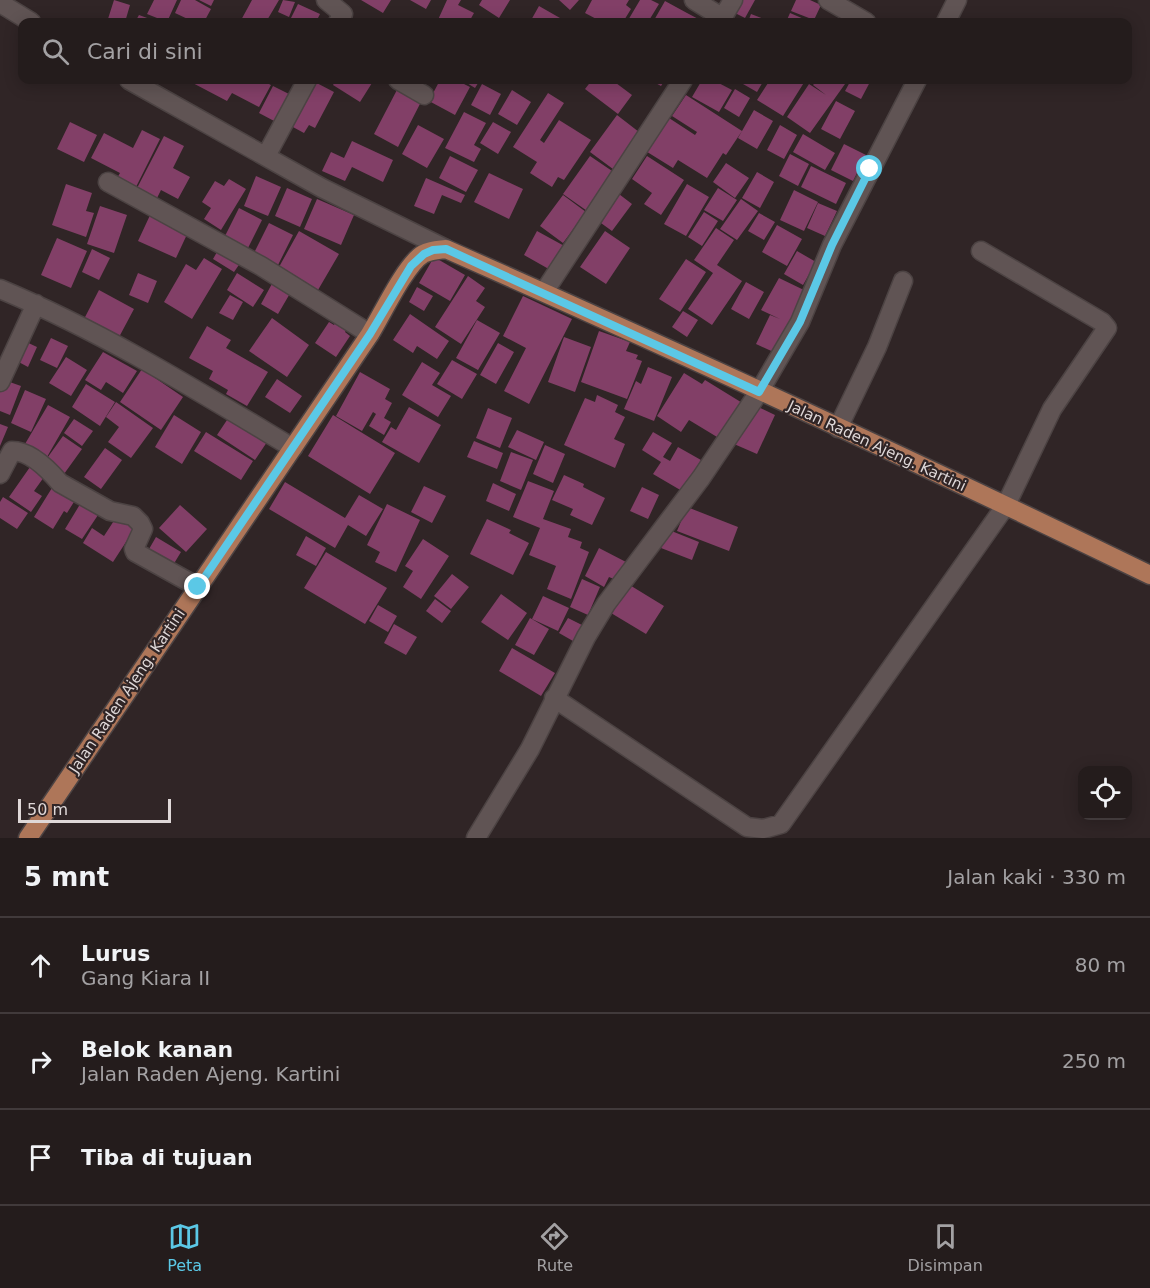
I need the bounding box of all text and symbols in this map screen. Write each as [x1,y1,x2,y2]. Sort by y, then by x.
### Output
search box [18,18,1132,84]
icon: search [39,35,72,68]
text: Cari di sini [87,39,203,64]
route start [856,155,882,181]
street label: Jalan Raden Ajeng. Kartini [784,396,969,495]
route end [184,573,210,599]
street label: Jalan Raden Ajeng. Kartini [65,605,189,777]
map controls [1078,766,1132,820]
button: locate [1078,766,1132,820]
scale bar [18,796,171,824]
text: 50 m [27,800,68,819]
text: 5 mnt [24,862,109,892]
text: Jalan kaki · 330 m [947,865,1126,889]
text: Lurus [81,941,150,966]
icon: ahead [24,949,57,982]
text: 80 m [1075,953,1126,977]
text: Gang Kiara II [81,966,210,990]
text: Belok kanan [81,1037,233,1062]
icon: right [24,1045,57,1078]
text: 250 m [1062,1049,1126,1073]
text: Jalan Raden Ajeng. Kartini [81,1062,340,1086]
icon: arrive [24,1141,57,1174]
text: Tiba di tujuan [81,1145,253,1170]
tab: Peta [167,1220,202,1275]
tab: Rute [537,1220,573,1275]
tab: Disimpan [908,1220,983,1275]

